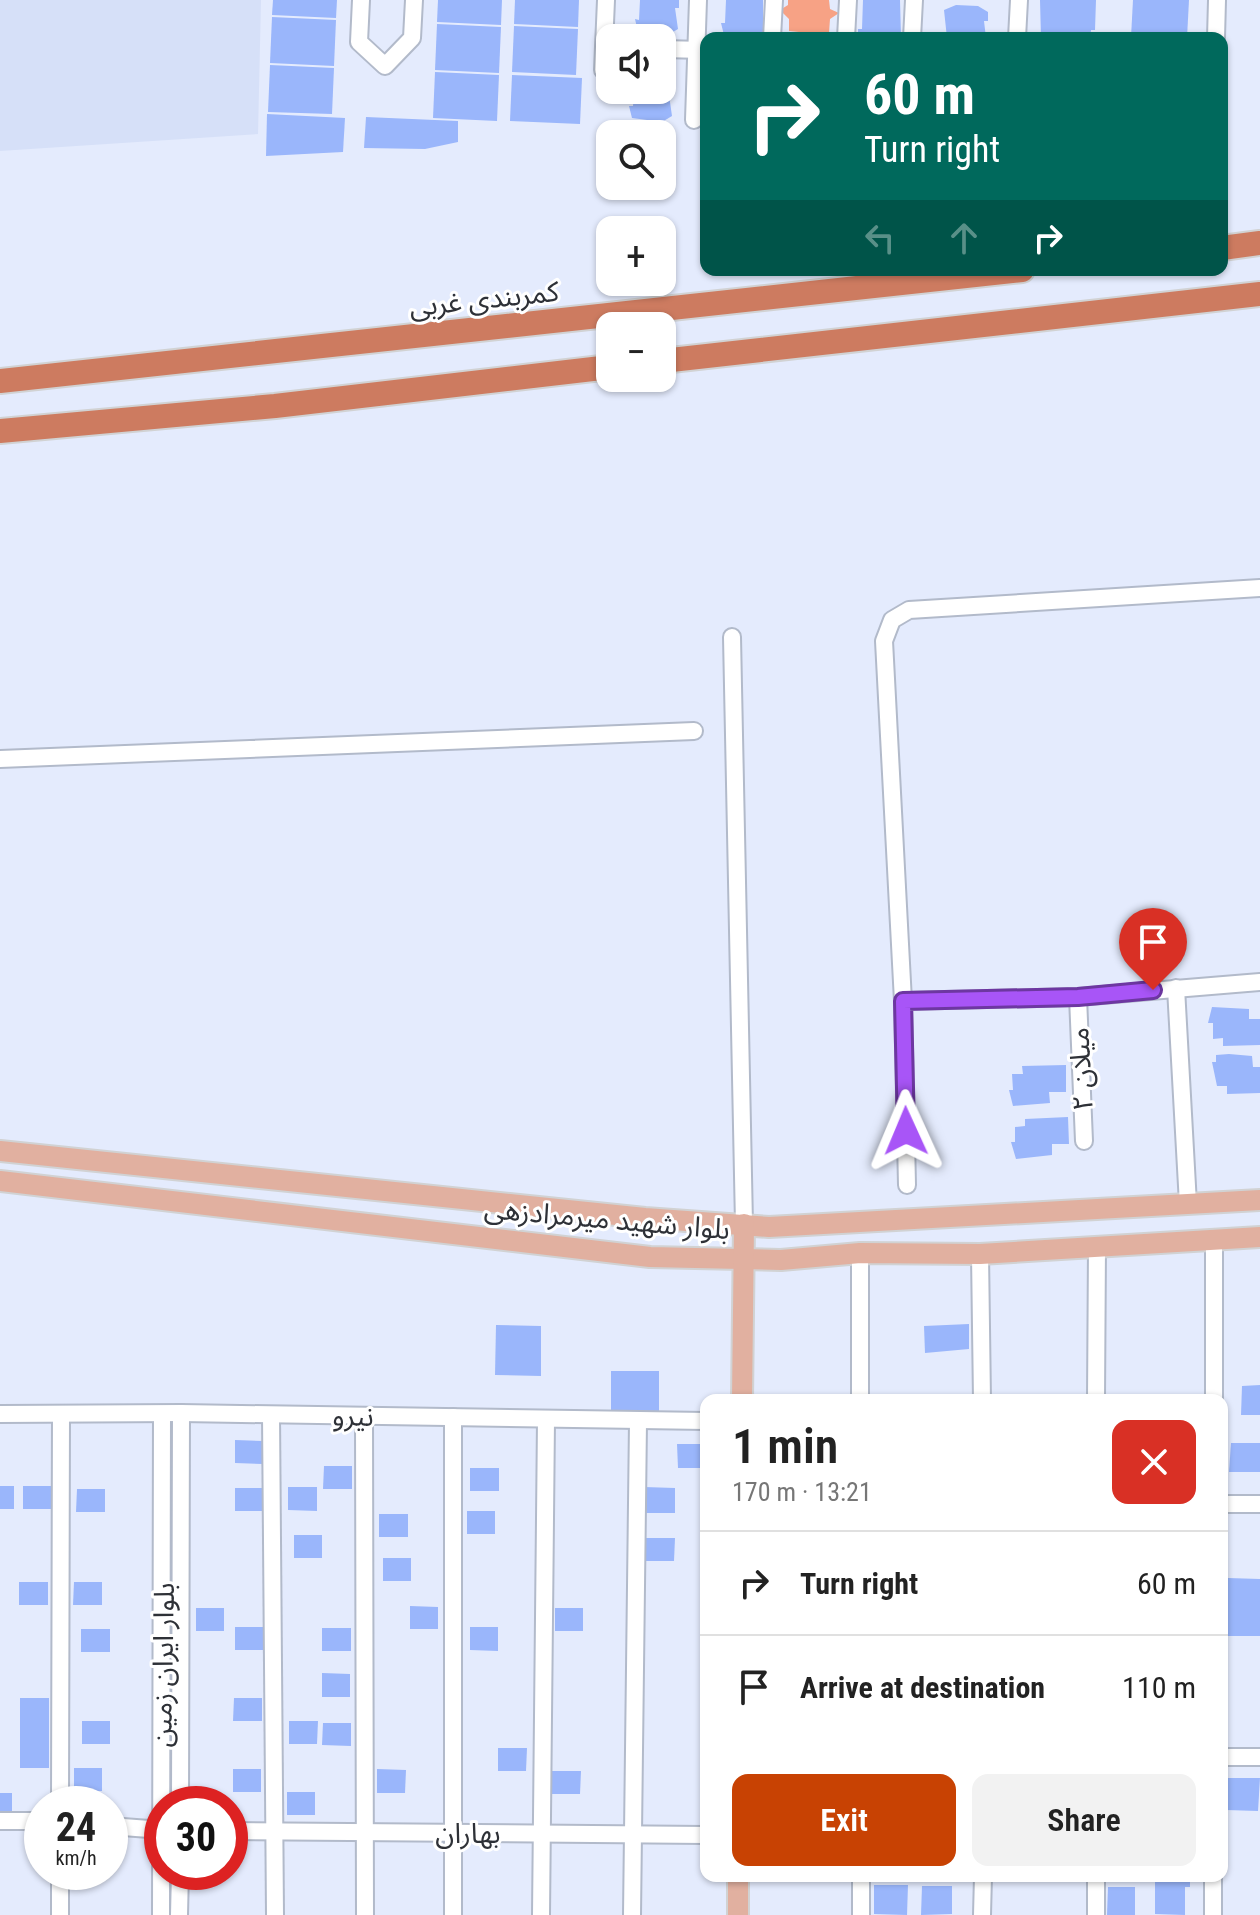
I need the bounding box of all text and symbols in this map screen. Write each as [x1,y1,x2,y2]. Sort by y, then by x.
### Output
map controls [596,24,676,392]
button: sound [596,24,676,104]
text: 60 m [864,62,975,128]
icon: right [732,64,836,168]
button: search [596,120,676,200]
text: Turn right [864,129,1000,171]
button: + [596,216,676,296]
icon: left [858,216,902,260]
icon: ahead [942,216,986,260]
icon: right [1026,216,1070,260]
street label: کمربندی غربی [408,275,561,323]
button: − [596,312,676,392]
pin [1119,908,1187,990]
icon: arrive [1131,920,1175,964]
street label: میلان ۲ [1062,1026,1100,1112]
position arrow [864,1089,948,1173]
street label: بلوار شهید میرمرادزهی [483,1192,731,1246]
street label: نیرو [332,1399,374,1433]
text: 1 min [732,1418,838,1475]
button: close [1112,1420,1196,1504]
text: 170 m · 13:21 [732,1477,872,1507]
icon: right [732,1561,776,1605]
text: Turn right [800,1566,918,1601]
text: 60 m [1137,1566,1196,1601]
street label: بلوار ایران زمین [145,1582,181,1748]
icon: arrive [732,1665,776,1709]
text: Arrive at destination [800,1670,1045,1705]
text: 110 m [1122,1670,1196,1705]
button: Exit [732,1774,956,1866]
button: Share [972,1774,1196,1866]
speed limit sign: 30 [144,1786,248,1890]
text: 24 [56,1804,96,1851]
street label: بهاران [435,1817,501,1850]
text: km/h [55,1846,97,1870]

